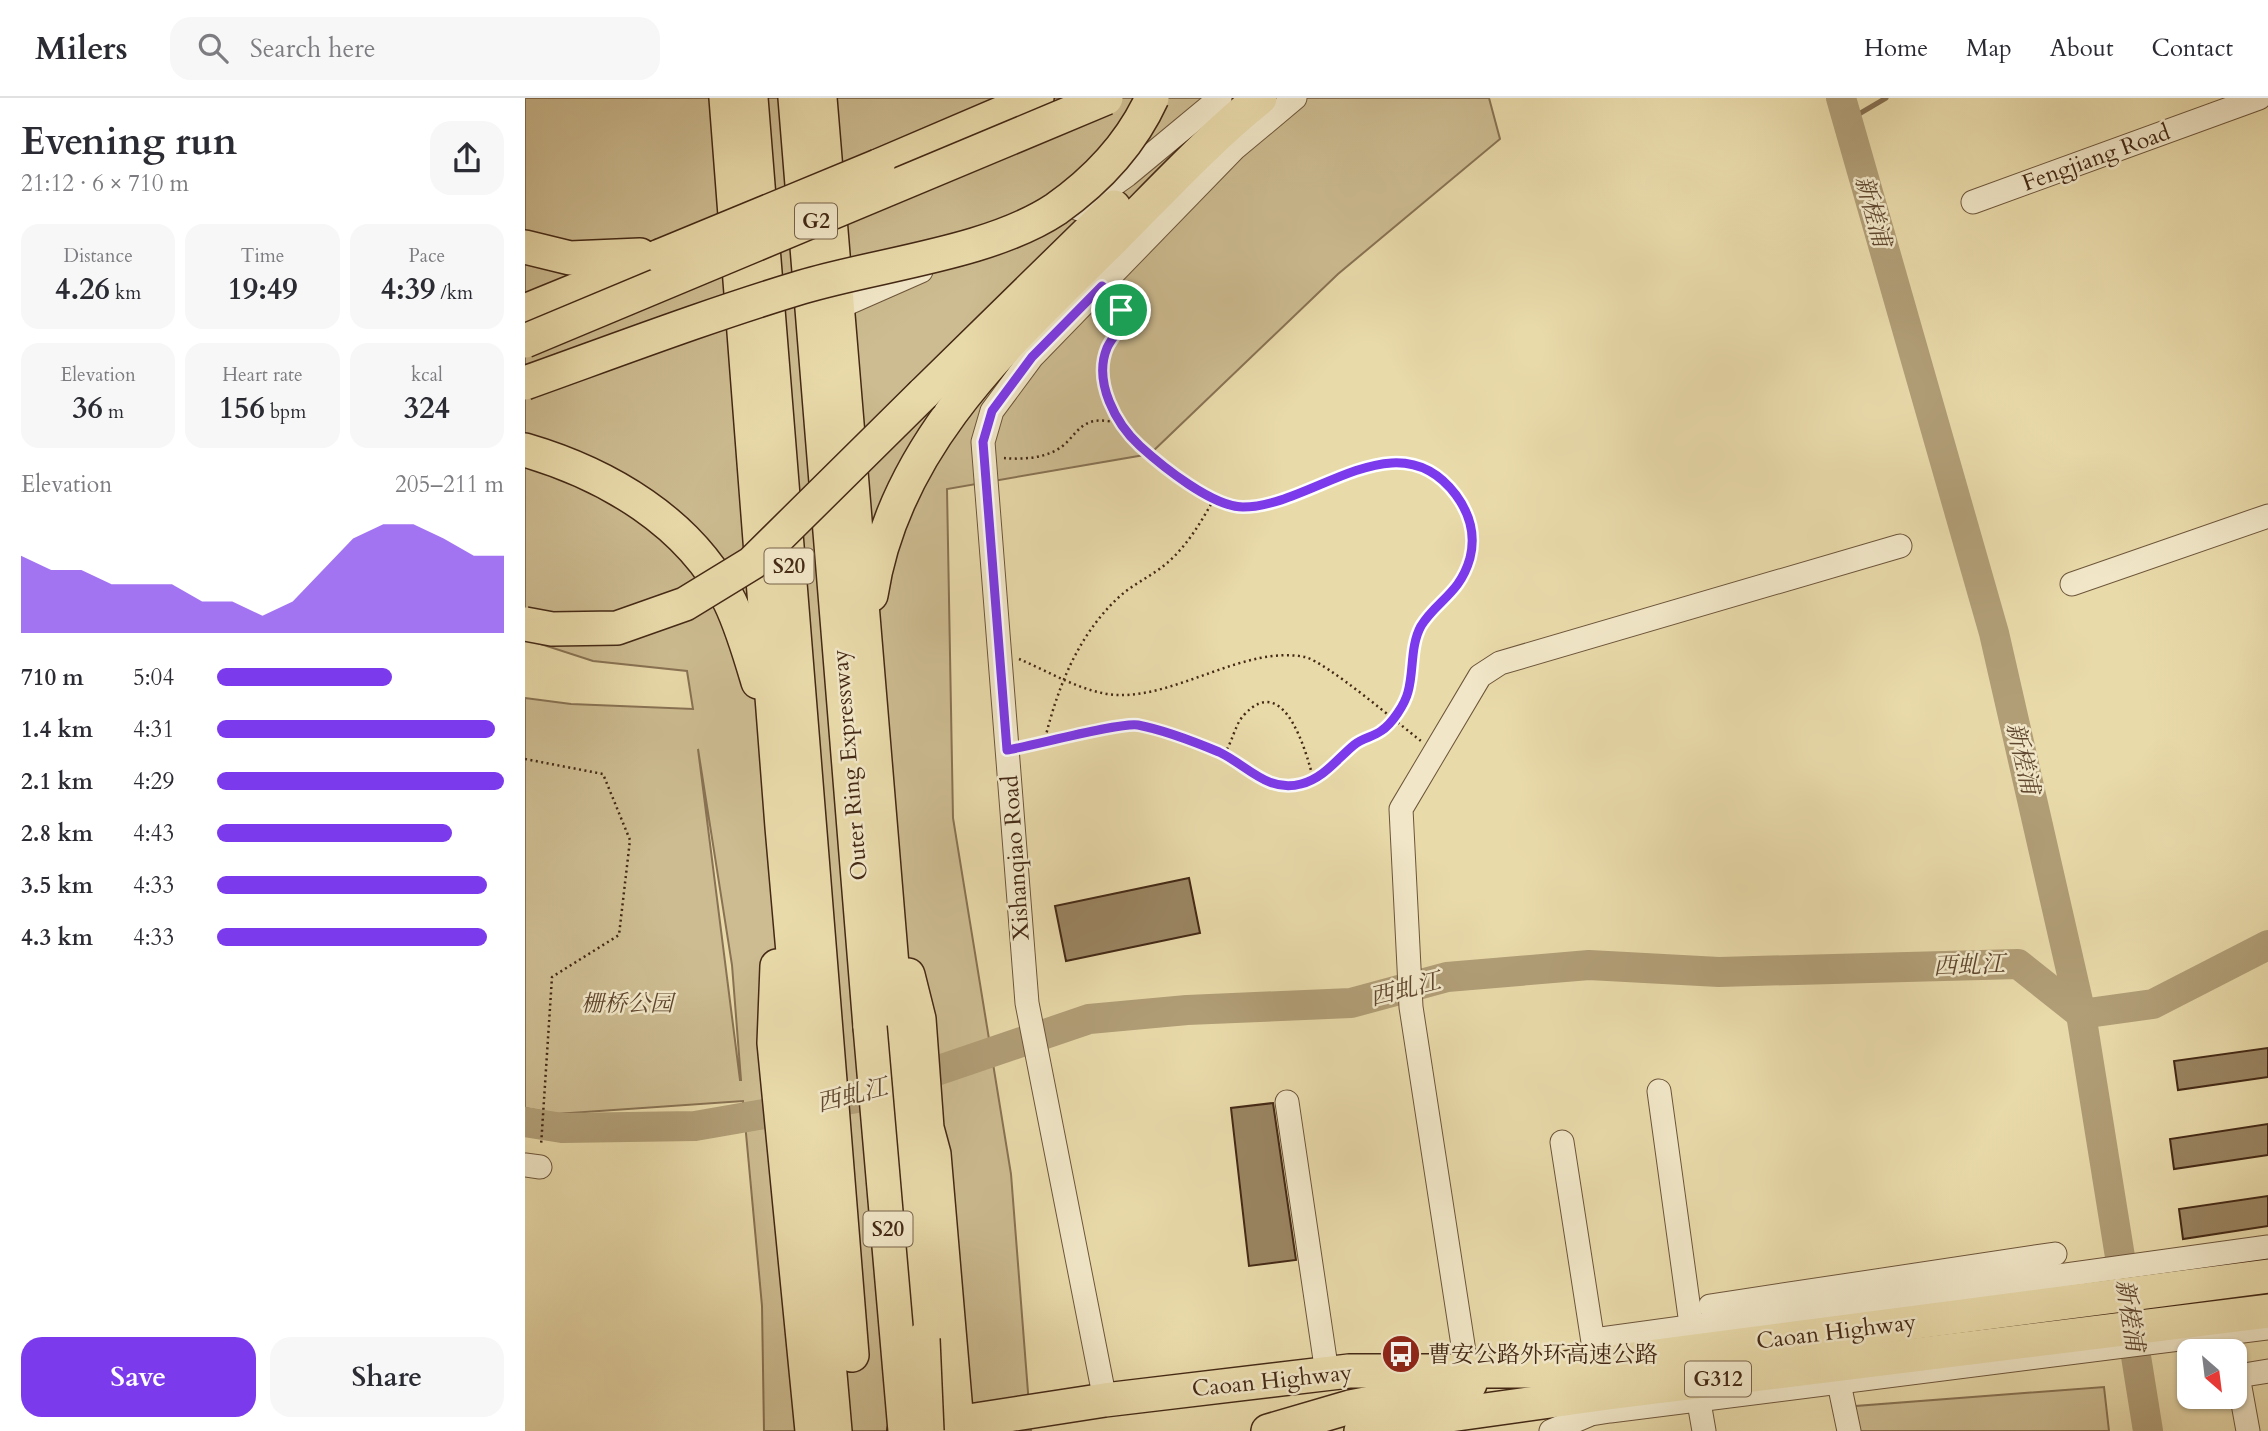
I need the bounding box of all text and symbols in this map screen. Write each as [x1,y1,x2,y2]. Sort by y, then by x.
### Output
search box [170,17,660,80]
text: Milers [35,26,128,71]
icon: search [194,29,232,67]
text: Search here [250,31,376,66]
text: Home [1864,32,1928,65]
text: Map [1966,32,2012,65]
text: About [2050,32,2114,65]
text: Contact [2152,32,2233,65]
text: Evening run [21,116,237,168]
street label: Fengjiang Road [2018,116,2175,199]
button: share [430,121,504,195]
text: 21:12 · 6 × 710 m [21,168,189,199]
water label: 新槎浦 [1847,172,1899,254]
road number: G2 [795,204,837,238]
text: Distance [63,243,133,269]
text: Time [241,243,284,269]
text: Pace [408,243,445,269]
text: 4.26 [55,269,110,310]
text: 19:49 [227,269,298,310]
text: 4:39 [381,269,435,310]
text: km [110,280,141,306]
text: /km [435,280,473,306]
pin [1091,280,1151,340]
icon: arrive [1102,291,1140,329]
text: Elevation [60,362,136,388]
text: Heart rate [222,362,303,388]
text: kcal [411,362,443,388]
text: 36 [72,388,103,429]
text: 156 [219,388,265,429]
text: 324 [404,388,450,429]
text: m [103,399,124,425]
text: bpm [265,399,306,425]
text: Elevation [21,469,112,500]
text: 205–211 m [395,469,504,500]
road number: S20 [765,548,813,584]
street label: Outer Ring Expressway [824,648,875,882]
text: 710 m [21,662,84,693]
text: 5:04 [133,662,174,693]
text: 1.4 km [21,714,93,745]
text: 4:31 [133,714,174,745]
water label: 新槎浦 [1998,719,2048,801]
text: 2.1 km [21,766,93,797]
text: 4:29 [133,766,174,797]
street label: Xishanqiao Road [994,773,1037,942]
text: 2.8 km [21,818,93,849]
text: 4:43 [133,818,174,849]
text: 3.5 km [21,870,93,901]
text: 4:33 [133,870,174,901]
text: 4.3 km [21,922,93,953]
text: 4:33 [133,922,174,953]
water label: 西虬江 [1932,948,2009,983]
water label: 西虬江 [1366,964,1447,1014]
park label: 栅桥公园 [581,988,677,1019]
water label: 西虬江 [813,1070,894,1120]
road number: S20 [863,1212,913,1246]
water label: 新槎浦 [2108,1277,2152,1357]
street label: Caoan Highway [1754,1306,1918,1357]
bus stop icon: 曹安公路外环高速公路 [1380,1333,1422,1375]
button: Save [21,1337,256,1417]
button: Share [270,1337,504,1417]
place label: 曹安公路外环高速公路 [1428,1339,1658,1370]
north arrow [2177,1339,2247,1409]
map controls [2177,1339,2247,1409]
street label: Caoan Highway [1190,1357,1354,1404]
road number: G312 [1685,1362,1751,1396]

